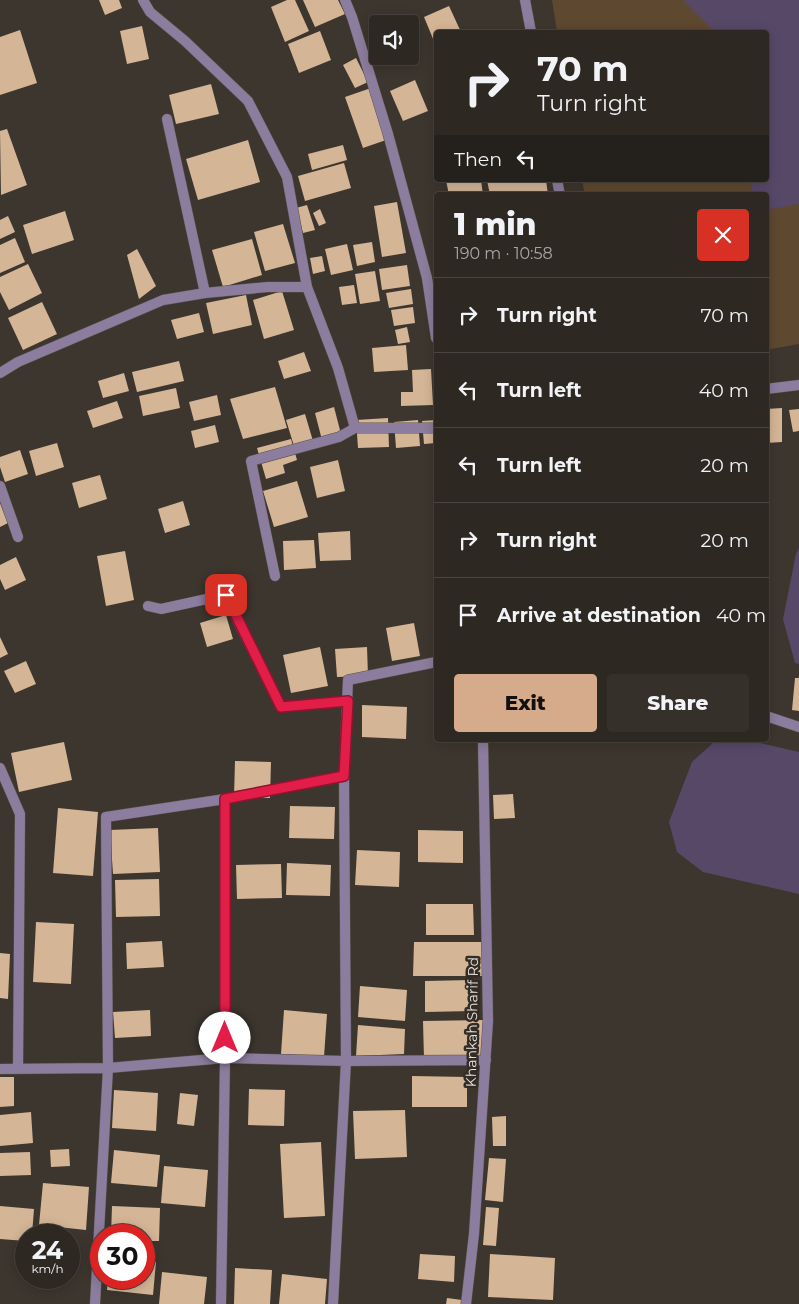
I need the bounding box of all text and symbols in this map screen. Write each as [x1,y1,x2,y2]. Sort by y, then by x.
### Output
map controls [369,15,419,65]
button: sound [369,15,419,65]
text: 70 m [537,47,628,90]
icon: right [454,50,519,115]
text: Turn right [537,90,647,117]
icon: left [512,145,540,173]
text: Then [454,148,502,171]
text: 1 min [454,206,537,243]
button: close [697,209,749,261]
text: 190 m · 10:58 [454,244,553,263]
icon: right [454,301,482,329]
text: Turn right [497,304,597,327]
text: 70 m [700,304,749,327]
icon: left [454,376,482,404]
text: Turn left [497,379,582,402]
text: 40 m [699,379,749,402]
icon: left [454,451,482,479]
text: Turn left [497,454,582,477]
text: 20 m [701,454,749,477]
icon: right [454,526,482,554]
text: Turn right [497,529,597,552]
text: 20 m [701,529,749,552]
pin [205,574,247,616]
icon: arrive [212,581,240,609]
icon: arrive [454,601,482,629]
text: Arrive at destination [497,604,701,627]
text: 40 m [716,604,766,627]
button: Exit [454,674,597,732]
button: Share [607,674,749,732]
street label: Khankah Sharif Rd [462,957,482,1087]
position arrow [198,1011,250,1063]
speed limit sign: 30 [90,1224,155,1289]
text: 24 [32,1235,63,1265]
text: km/h [31,1261,64,1276]

